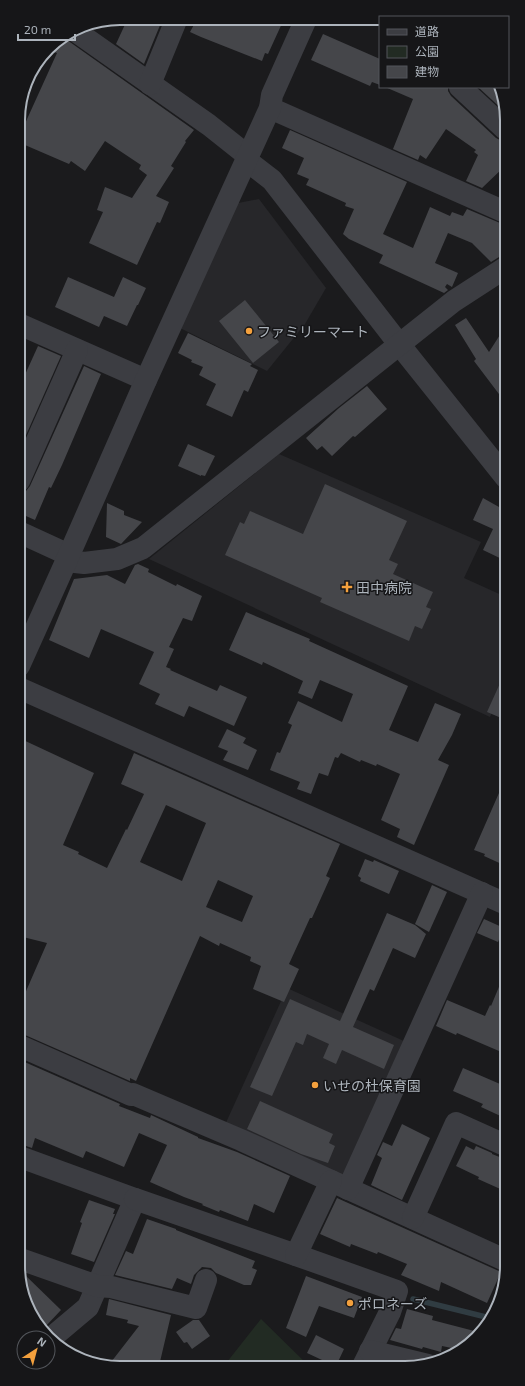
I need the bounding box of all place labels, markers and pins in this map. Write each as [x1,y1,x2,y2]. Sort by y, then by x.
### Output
place label: ファミリーマート [257,323,369,340]
marker: ファミリーマート [244,326,254,336]
place label: 田中病院 [356,579,412,596]
marker: 田中病院 [341,581,353,593]
place label: いせの杜保育園 [323,1077,421,1094]
marker: いせの杜保育園 [310,1080,320,1090]
place label: ポロネーズ [358,1295,427,1312]
marker: ポロネーズ [345,1298,355,1308]

